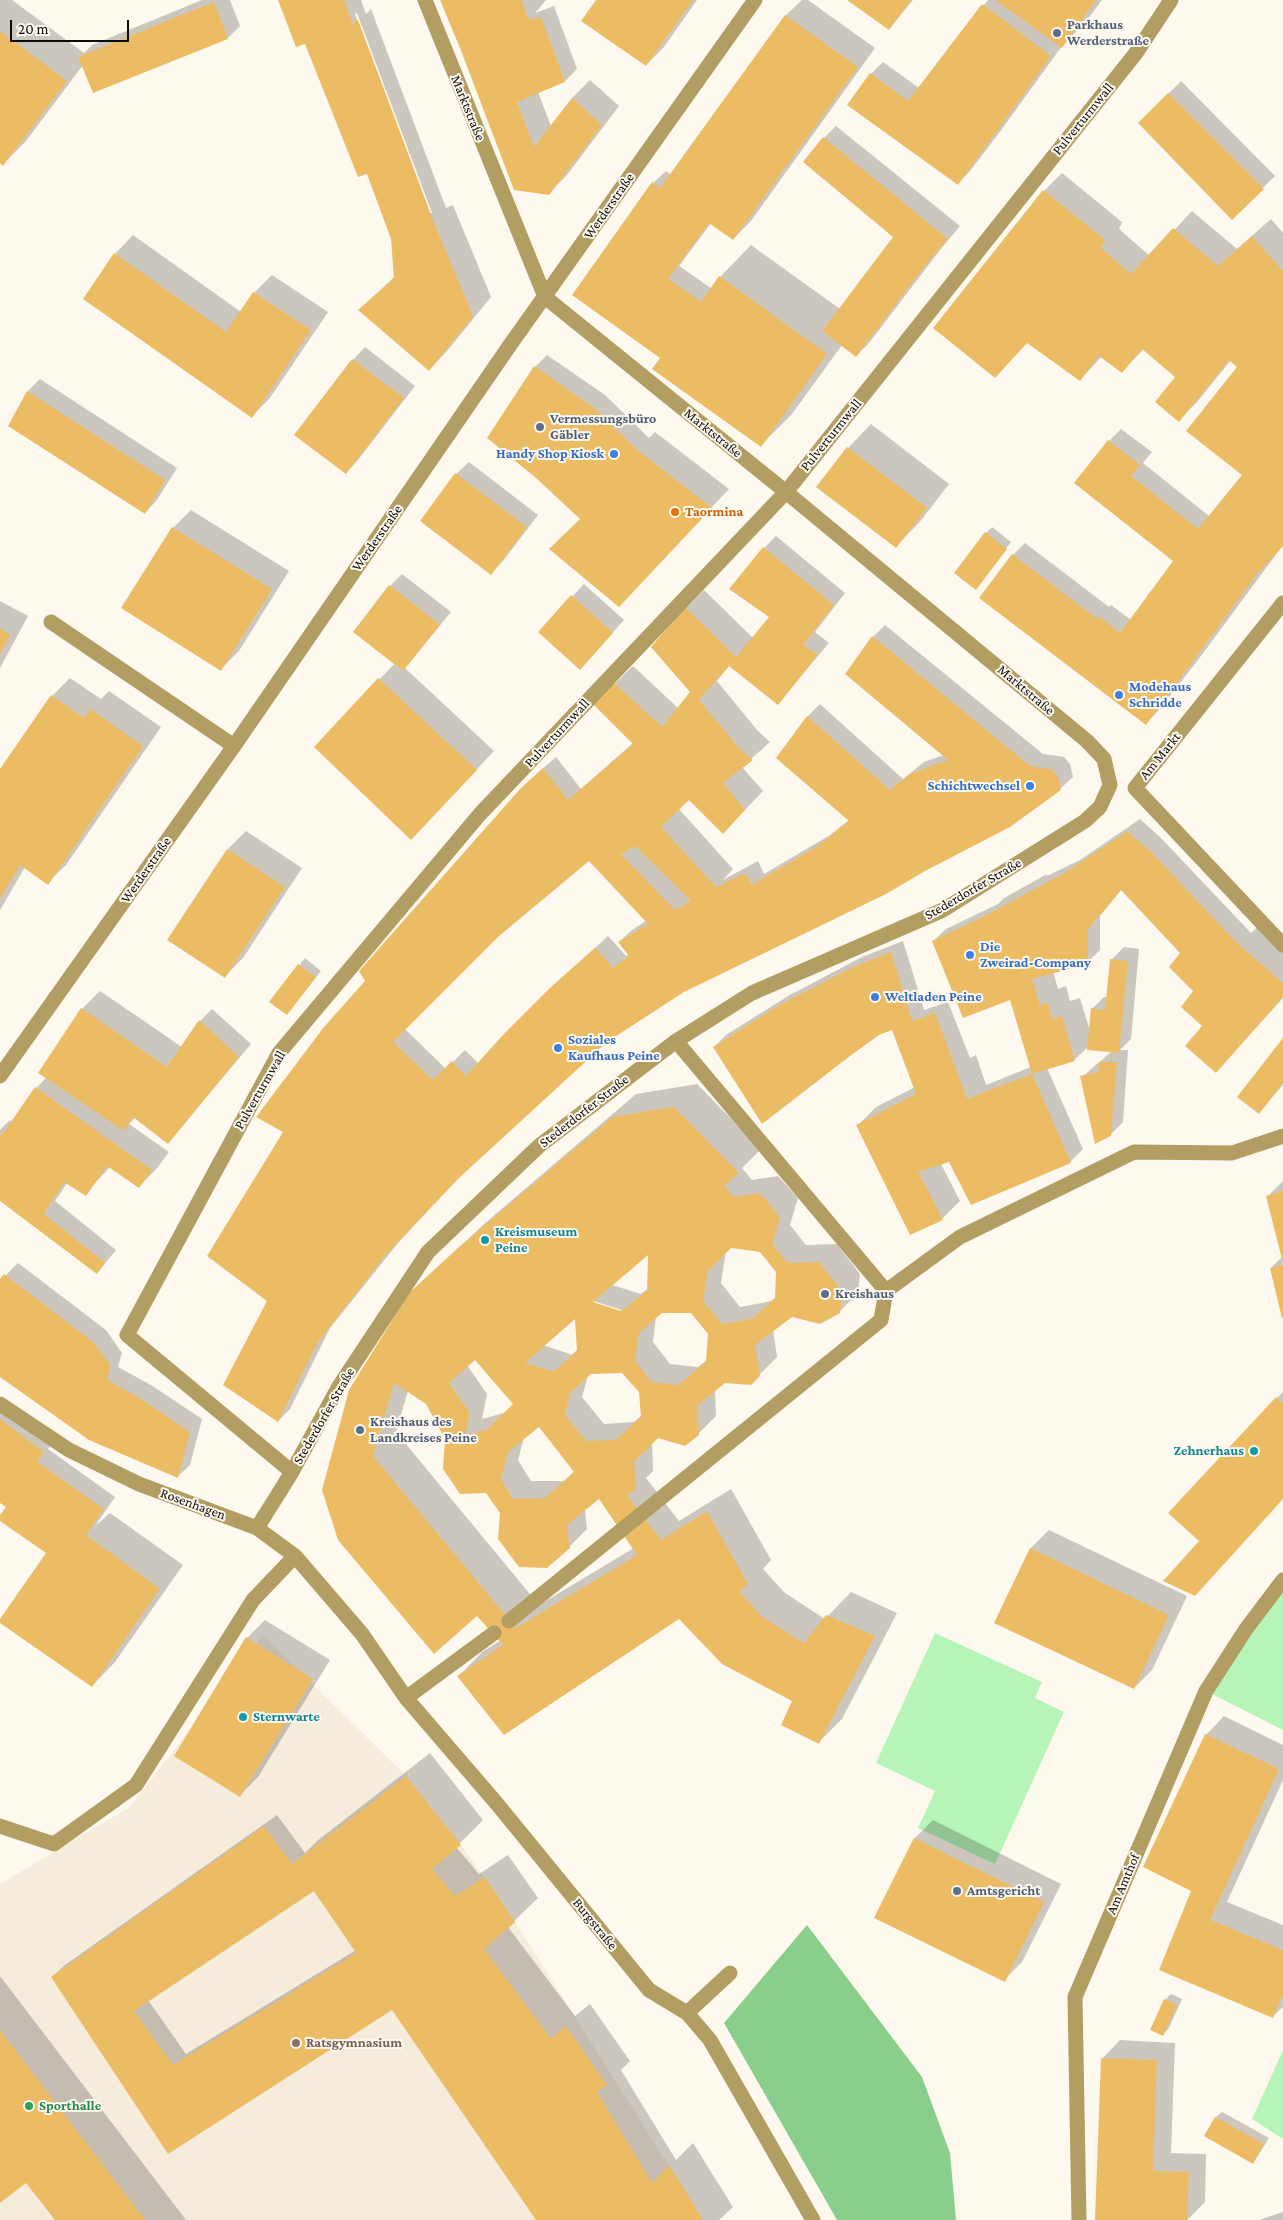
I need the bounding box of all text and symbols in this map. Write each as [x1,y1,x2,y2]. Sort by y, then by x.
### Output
scale bar [12,10,131,42]
place label: Parkhaus Werderstraße [1067,17,1149,49]
text: 20 m [18,21,49,37]
marker: Parkhaus Werderstraße [1051,27,1063,39]
street label: Marktstraße [447,73,489,143]
street label: Pulverturmwall [1049,80,1117,158]
street label: Werderstraße [580,170,638,242]
street label: Pulverturmwall [797,396,865,474]
street label: Marktstraße [681,405,745,461]
place label: Vermessungsbüro Gäbler [550,411,656,444]
marker: Vermessungsbüro Gäbler [534,421,546,433]
place label: Handy Shop Kiosk [496,446,604,462]
marker: Handy Shop Kiosk [608,448,620,460]
street label: Werderstraße [348,502,406,574]
place label: Taormina [685,504,743,520]
marker: Taormina [669,506,681,518]
street label: Marktstraße [994,661,1058,719]
place label: Modehaus Schridde [1129,679,1191,712]
marker: Modehaus Schridde [1113,689,1125,701]
street label: Pulverturmwall [521,695,593,771]
street label: Am Markt [1136,729,1184,783]
place label: Schichtwechsel [928,778,1020,794]
marker: Schichtwechsel [1024,780,1036,792]
street label: Werderstraße [117,834,175,906]
street label: Stederdorfer Straße [922,855,1024,923]
place label: Die Zweirad-Company [980,939,1091,972]
marker: Die Zweirad-Company [964,949,976,961]
place label: Weltladen Peine [885,989,982,1005]
marker: Weltladen Peine [869,991,881,1003]
place label: Soziales Kaufhaus Peine [568,1032,660,1064]
marker: Soziales Kaufhaus Peine [552,1042,564,1054]
street label: Pulverturmwall [231,1048,289,1132]
street label: Stederdorfer Straße [536,1071,632,1151]
place label: Kreismuseum Peine [495,1224,577,1256]
marker: Kreismuseum Peine [479,1234,491,1246]
place label: Kreishaus [835,1286,894,1302]
marker: Kreishaus [819,1288,831,1300]
street label: Stederdorfer Straße [290,1365,358,1467]
place label: Kreishaus des Landkreises Peine [370,1414,477,1446]
marker: Kreishaus des Landkreises Peine [354,1424,366,1436]
place label: Zehnerhaus [1173,1443,1244,1459]
marker: Zehnerhaus [1248,1445,1260,1457]
street label: Rosenhagen [158,1484,228,1524]
place label: Sternwarte [253,1709,320,1725]
marker: Sternwarte [237,1711,249,1723]
street label: Am Amthof [1103,1851,1143,1917]
place label: Amtsgericht [967,1883,1040,1899]
marker: Amtsgericht [951,1885,963,1897]
street label: Burgstraße [569,1895,621,1953]
place label: Ratsgymnasium [306,2035,402,2051]
marker: Ratsgymnasium [290,2037,302,2049]
place label: Sporthalle [39,2098,101,2114]
marker: Sporthalle [23,2100,35,2112]

